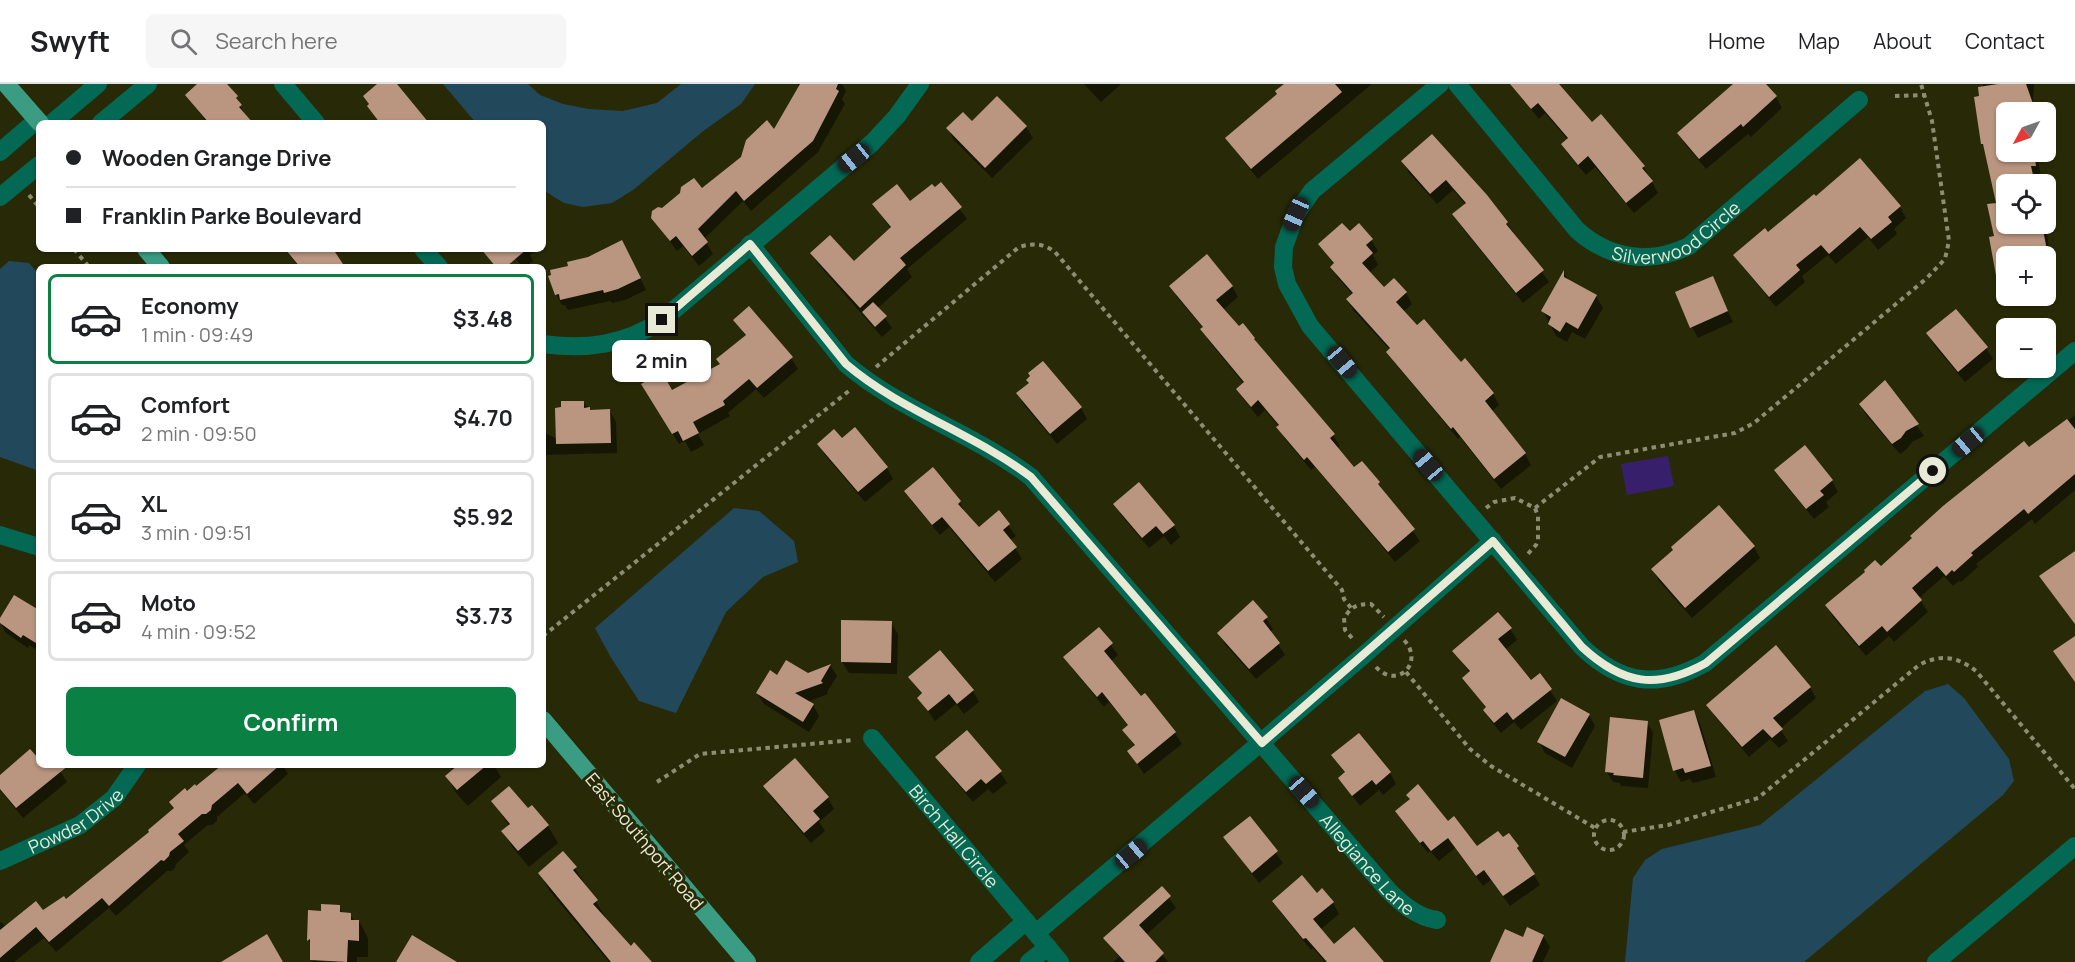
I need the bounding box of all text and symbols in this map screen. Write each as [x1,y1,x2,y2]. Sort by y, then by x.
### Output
search box [146,14,566,68]
text: Swyft [30,22,110,60]
icon: search [167,25,200,58]
text: Search here [215,26,338,56]
text: Home [1708,27,1765,55]
text: Map [1798,27,1840,55]
text: About [1873,27,1932,55]
text: Contact [1965,27,2045,55]
north arrow [1996,102,2056,162]
map controls [1996,102,2056,378]
car [834,140,874,176]
text: Wooden Grange Drive [102,143,332,173]
button: locate [1996,174,2056,234]
car [1280,194,1312,234]
street label: Silverwood Circle [1609,195,1745,269]
text: Franklin Parke Boulevard [102,201,362,231]
button: + [1996,246,2056,306]
text: Economy [141,291,239,321]
icon: car [69,292,123,346]
text: $3.48 [453,304,513,334]
route end [648,306,675,333]
button: − [1996,318,2056,378]
text: 1 min · 09:49 [141,321,253,348]
callout: 2 min [612,341,712,383]
car [1324,342,1360,382]
text: 2 min [635,347,688,374]
text: Comfort [141,390,230,420]
icon: car [69,391,123,445]
text: $4.70 [453,403,513,433]
text: 2 min · 09:50 [141,420,257,447]
car [1948,424,1988,460]
car [1410,445,1446,485]
route start [1919,457,1946,484]
text: XL [141,489,167,519]
icon: car [69,490,123,544]
text: $5.92 [453,502,513,532]
text: 3 min · 09:51 [141,519,252,546]
text: Moto [141,588,196,618]
icon: car [69,589,123,643]
text: $3.73 [455,601,513,631]
text: 4 min · 09:52 [141,618,256,645]
button: Confirm [66,687,516,756]
street label: East Southport Road [580,767,710,915]
car [1285,773,1323,811]
street label: Birch Hall Circle [904,779,1005,893]
street label: Powder Drive [24,784,129,859]
street label: Allegiance Lane [1315,808,1420,921]
car [1111,836,1151,872]

